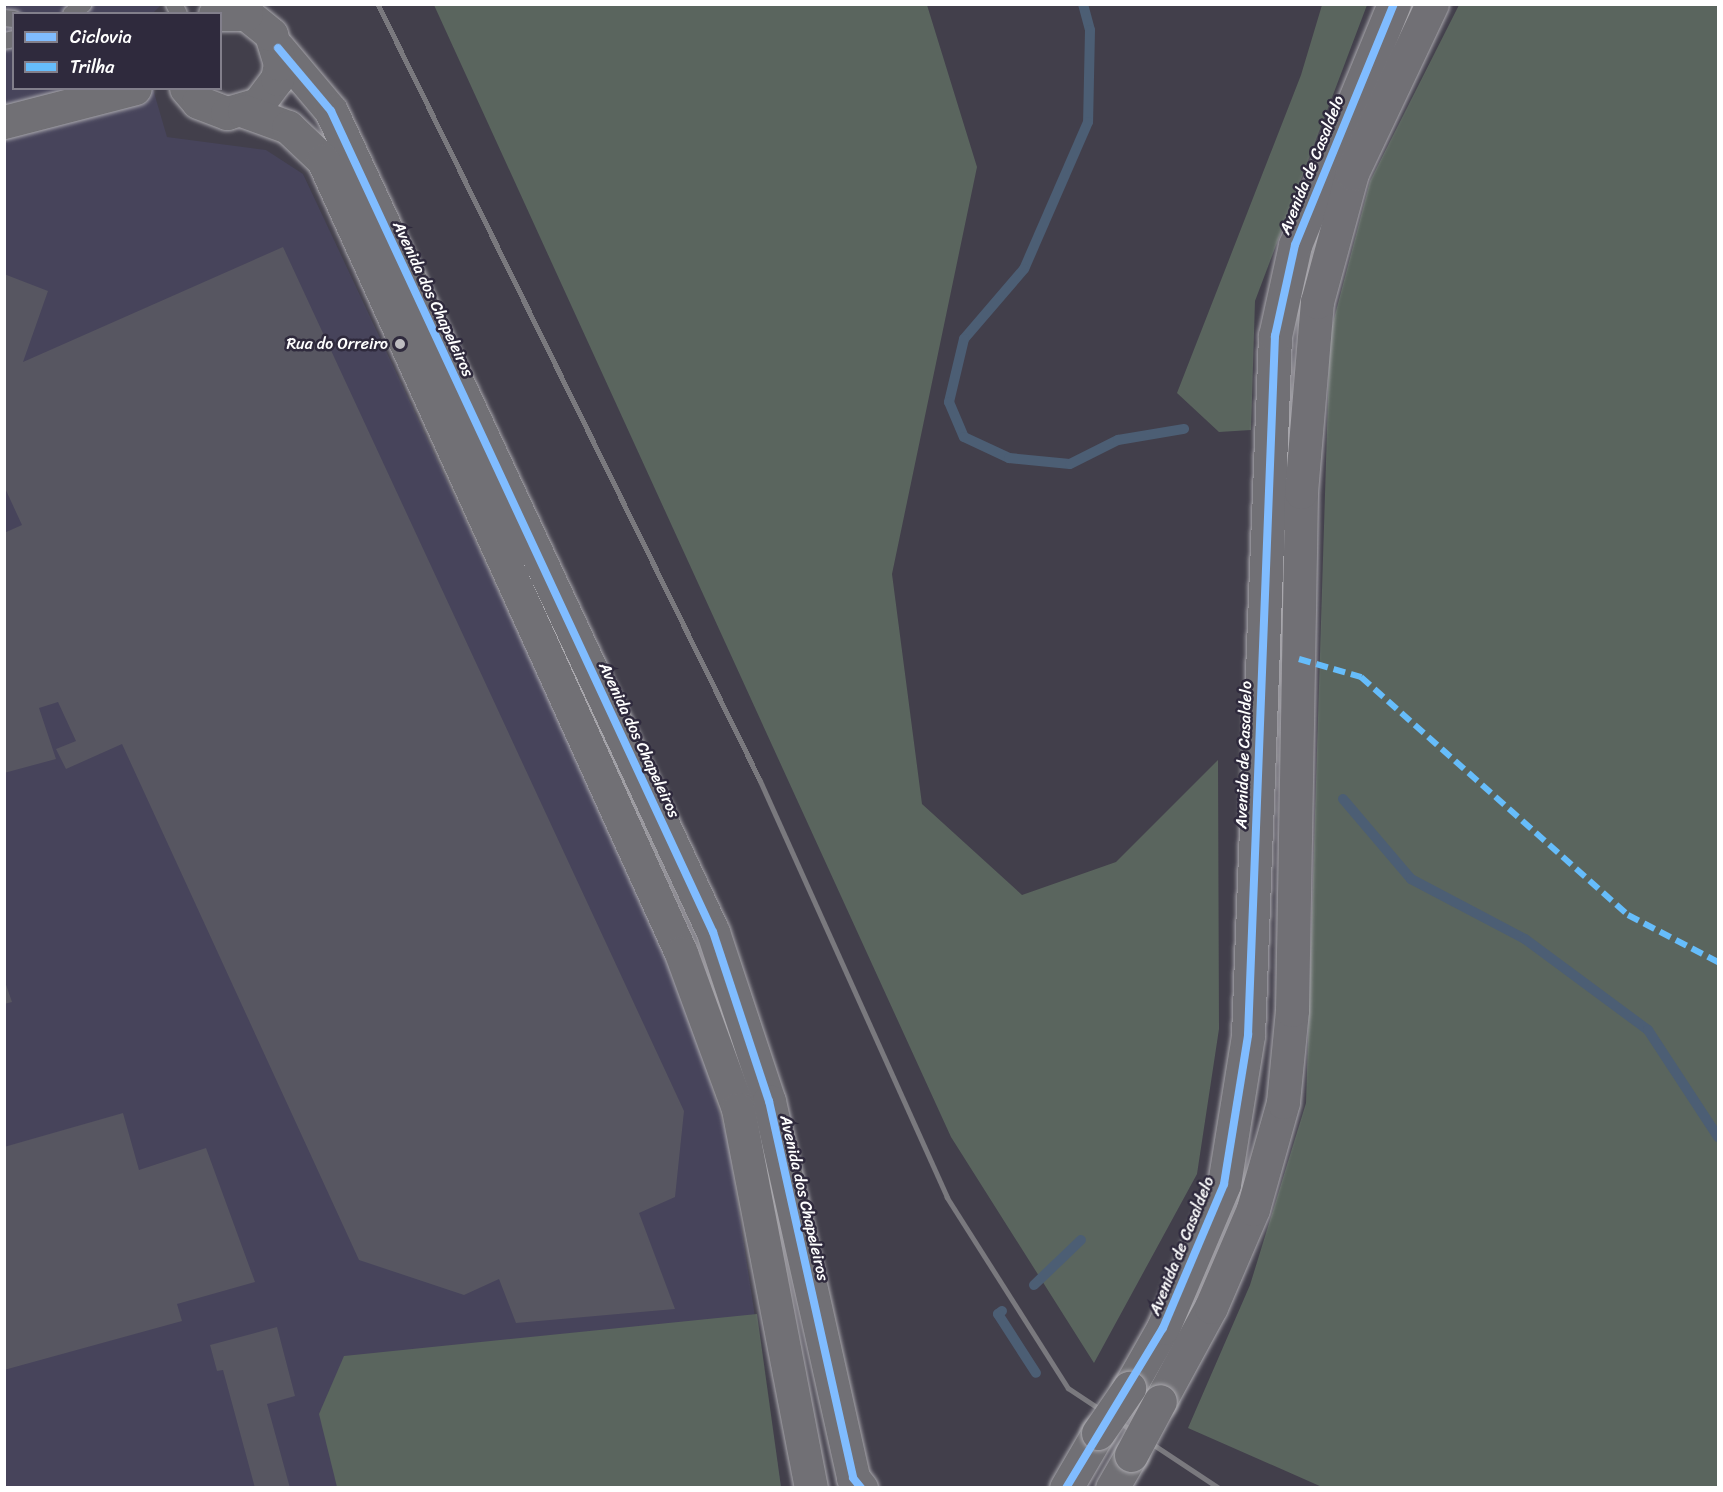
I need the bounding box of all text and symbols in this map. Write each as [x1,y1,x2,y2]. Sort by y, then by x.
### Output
legend [12,12,222,90]
text: Ciclovia [70,21,132,53]
text: Trilha [70,51,114,83]
street label: Avenida de Casaldelo [1275,93,1349,237]
street label: Avenida dos Chapeleiros [388,218,478,380]
place label: Rua do Orreiro [286,334,388,354]
marker: Rua do Orreiro [393,337,407,351]
street label: Avenida dos Chapeleiros [594,659,684,821]
street label: Avenida de Casaldelo [1232,681,1256,829]
street label: Avenida dos Chapeleiros [776,1113,832,1283]
street label: Avenida de Casaldelo [1145,1174,1219,1318]

